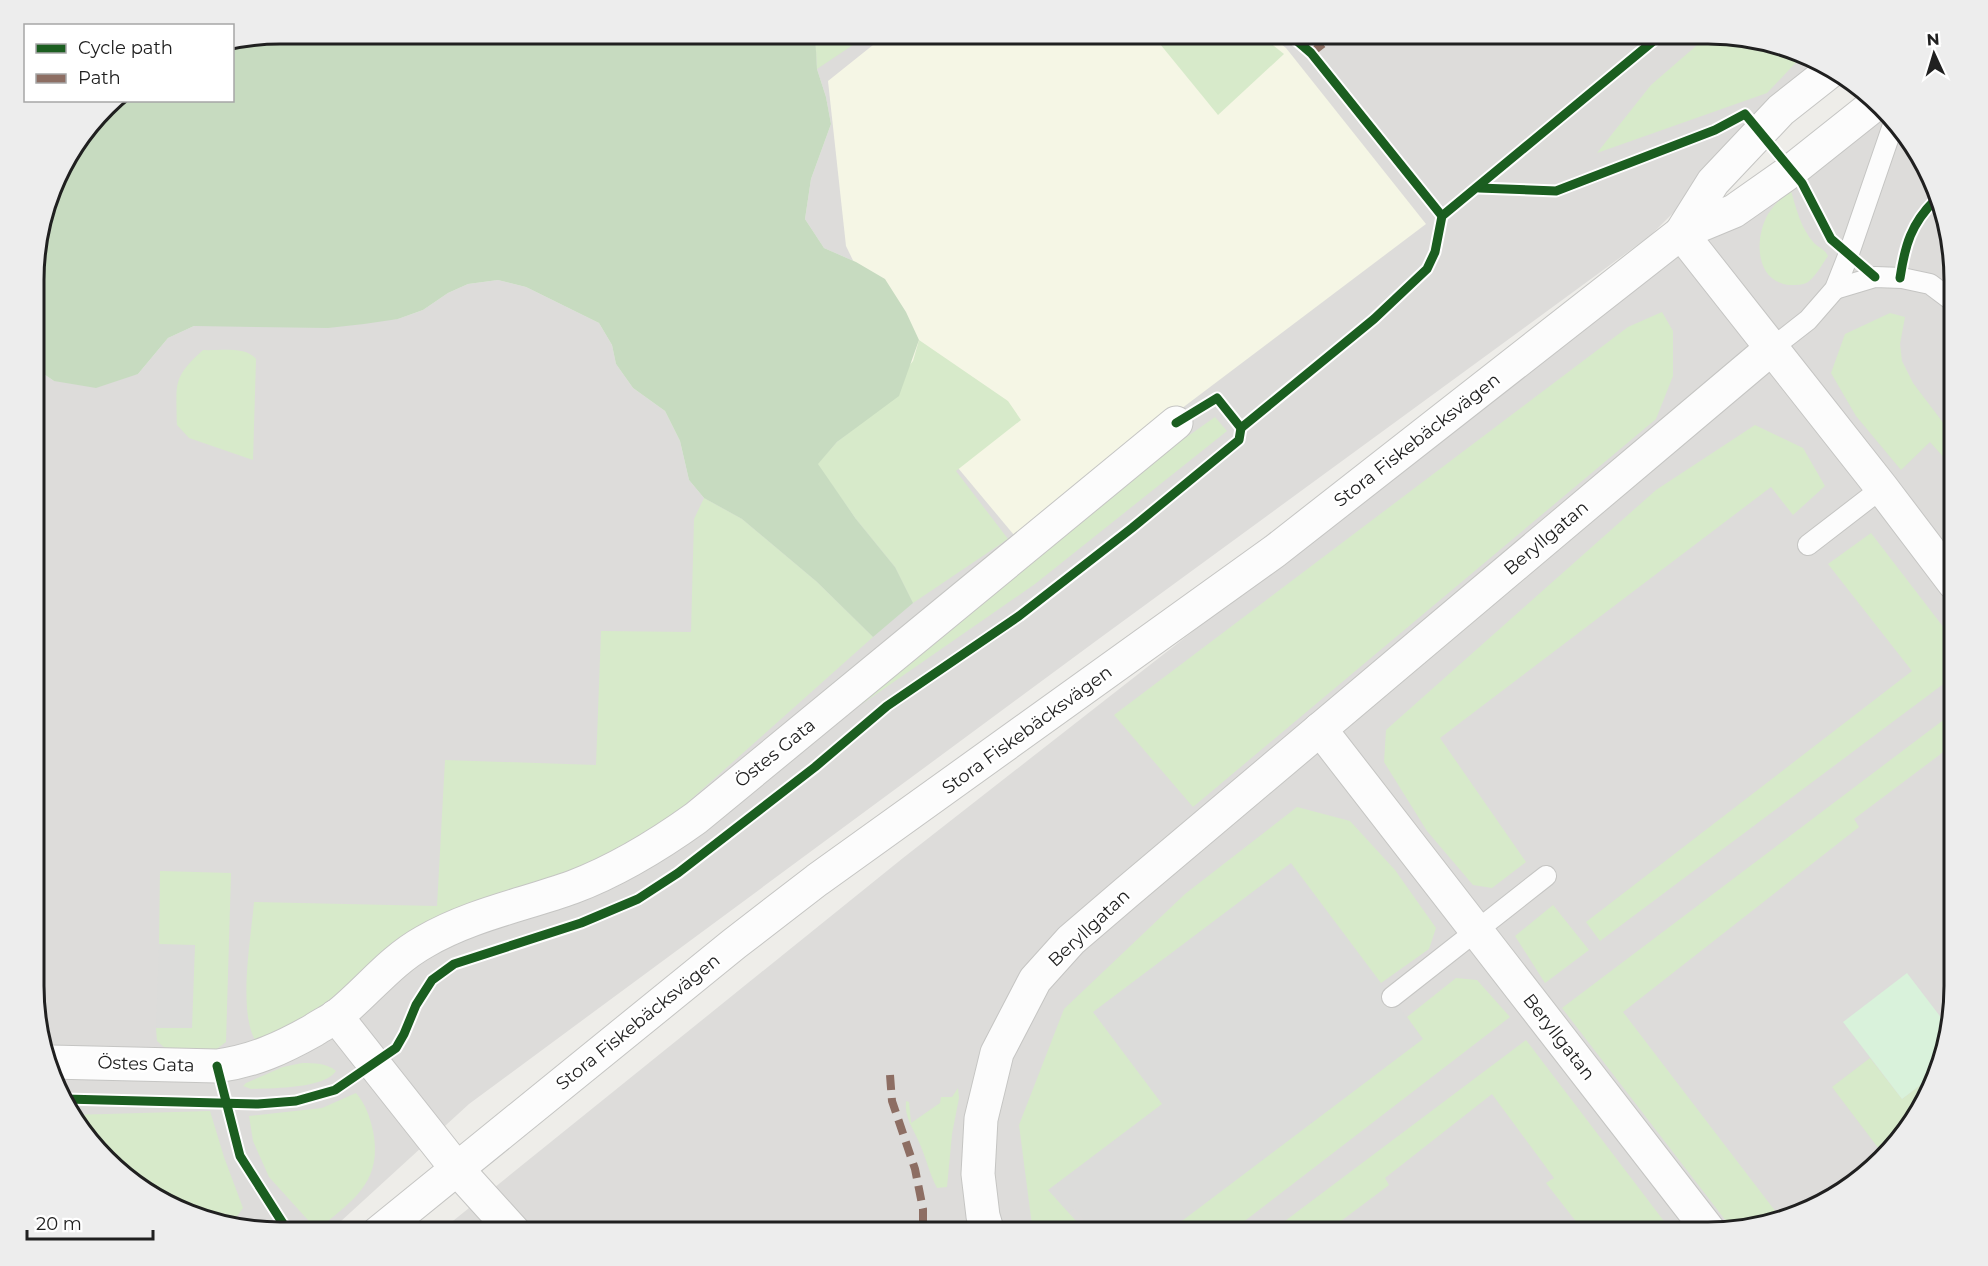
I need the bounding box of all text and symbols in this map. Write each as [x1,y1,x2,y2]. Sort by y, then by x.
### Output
legend [24,24,234,102]
north arrow [1904,24,1964,84]
text: N [1926,30,1940,49]
text: Cycle path [78,37,173,59]
text: Path [78,67,121,89]
street label: Stora Fiskebäcksvägen [1330,368,1504,512]
street label: Beryllgatan [1499,496,1593,580]
street label: Stora Fiskebäcksvägen [938,661,1116,799]
street label: Östes Gata [730,714,820,792]
street label: Beryllgatan [1044,885,1134,971]
street label: Stora Fiskebäcksvägen [552,949,724,1095]
street label: Beryllgatan [1518,989,1600,1085]
street label: Östes Gata [97,1051,195,1077]
scale bar [27,1203,153,1241]
text: 20 m [36,1213,82,1235]

